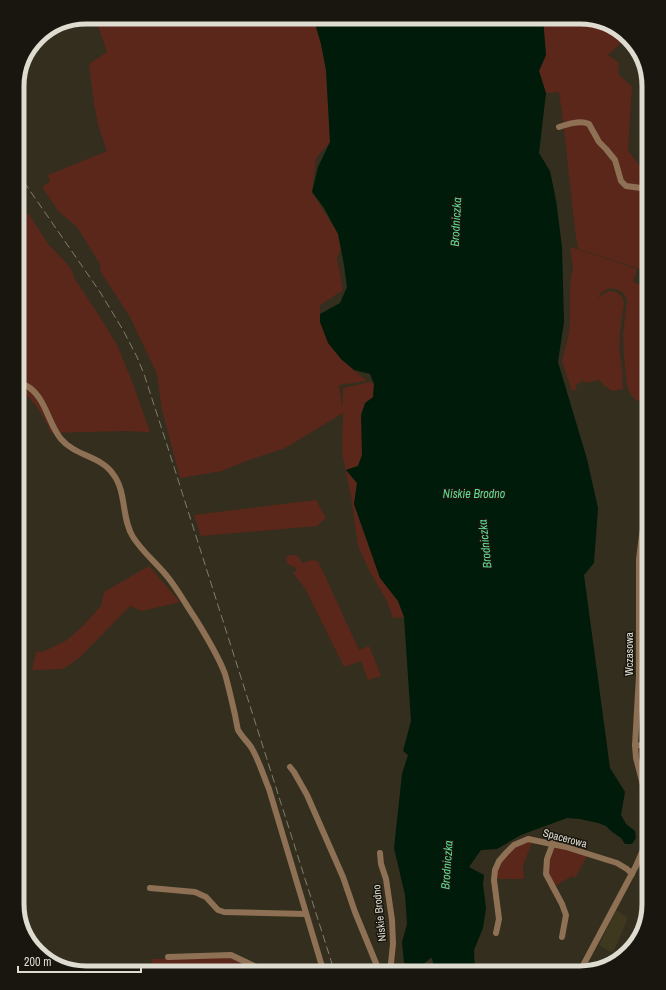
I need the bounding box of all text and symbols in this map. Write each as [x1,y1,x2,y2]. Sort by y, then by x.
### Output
water label: Brodniczka [447,196,465,247]
water label: Niskie Brodno [443,486,506,502]
water label: Brodniczka [474,518,496,569]
street label: Wczasowa [622,632,636,676]
street label: Spacerowa [541,825,589,851]
water label: Brodniczka [437,839,457,890]
street label: Niskie Brodno [369,884,389,942]
scale bar [18,948,141,974]
text: 200 m [24,954,51,970]

